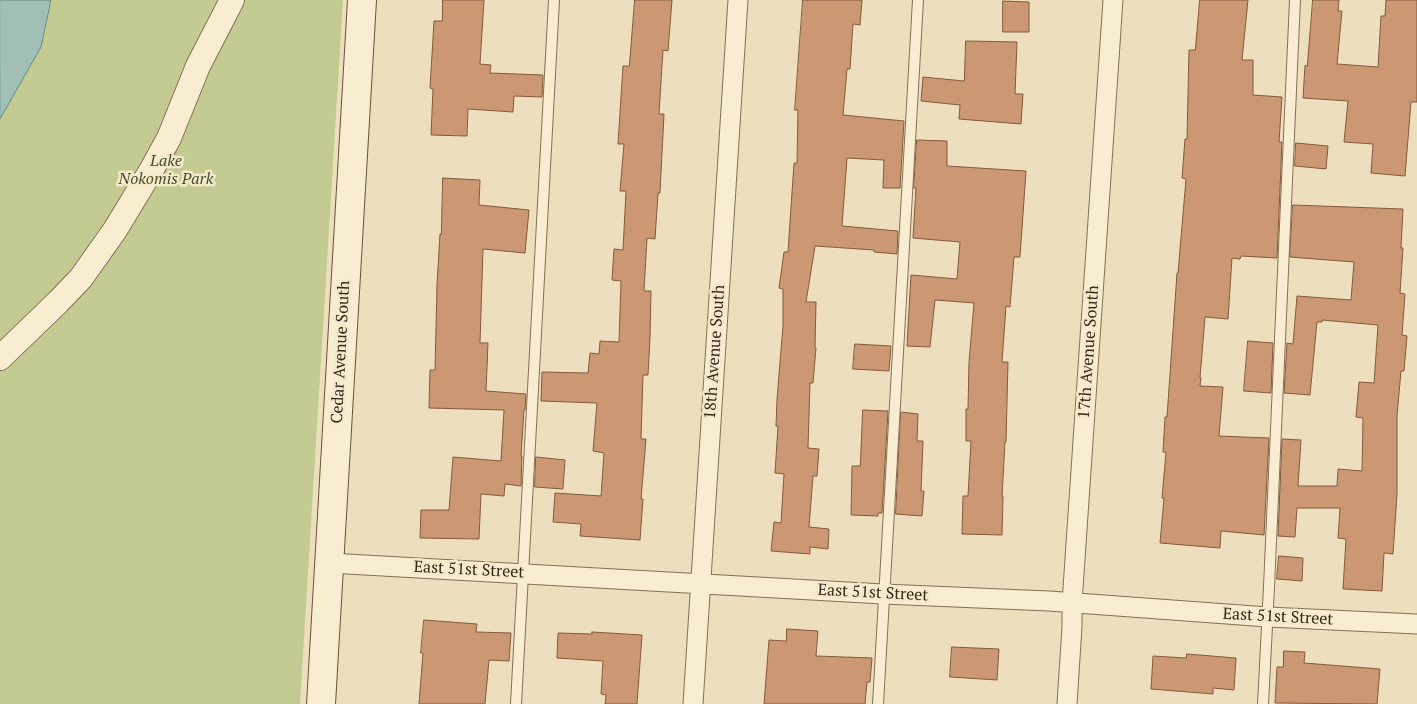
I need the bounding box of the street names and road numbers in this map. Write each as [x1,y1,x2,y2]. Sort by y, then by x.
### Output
street label: Cedar Avenue South [328,280,354,424]
street label: 18th Avenue South [701,284,729,420]
street label: 17th Avenue South [1075,285,1103,419]
street label: East 51st Street [413,558,525,582]
street label: East 51st Street [817,581,929,605]
street label: East 51st Street [1222,605,1334,629]

